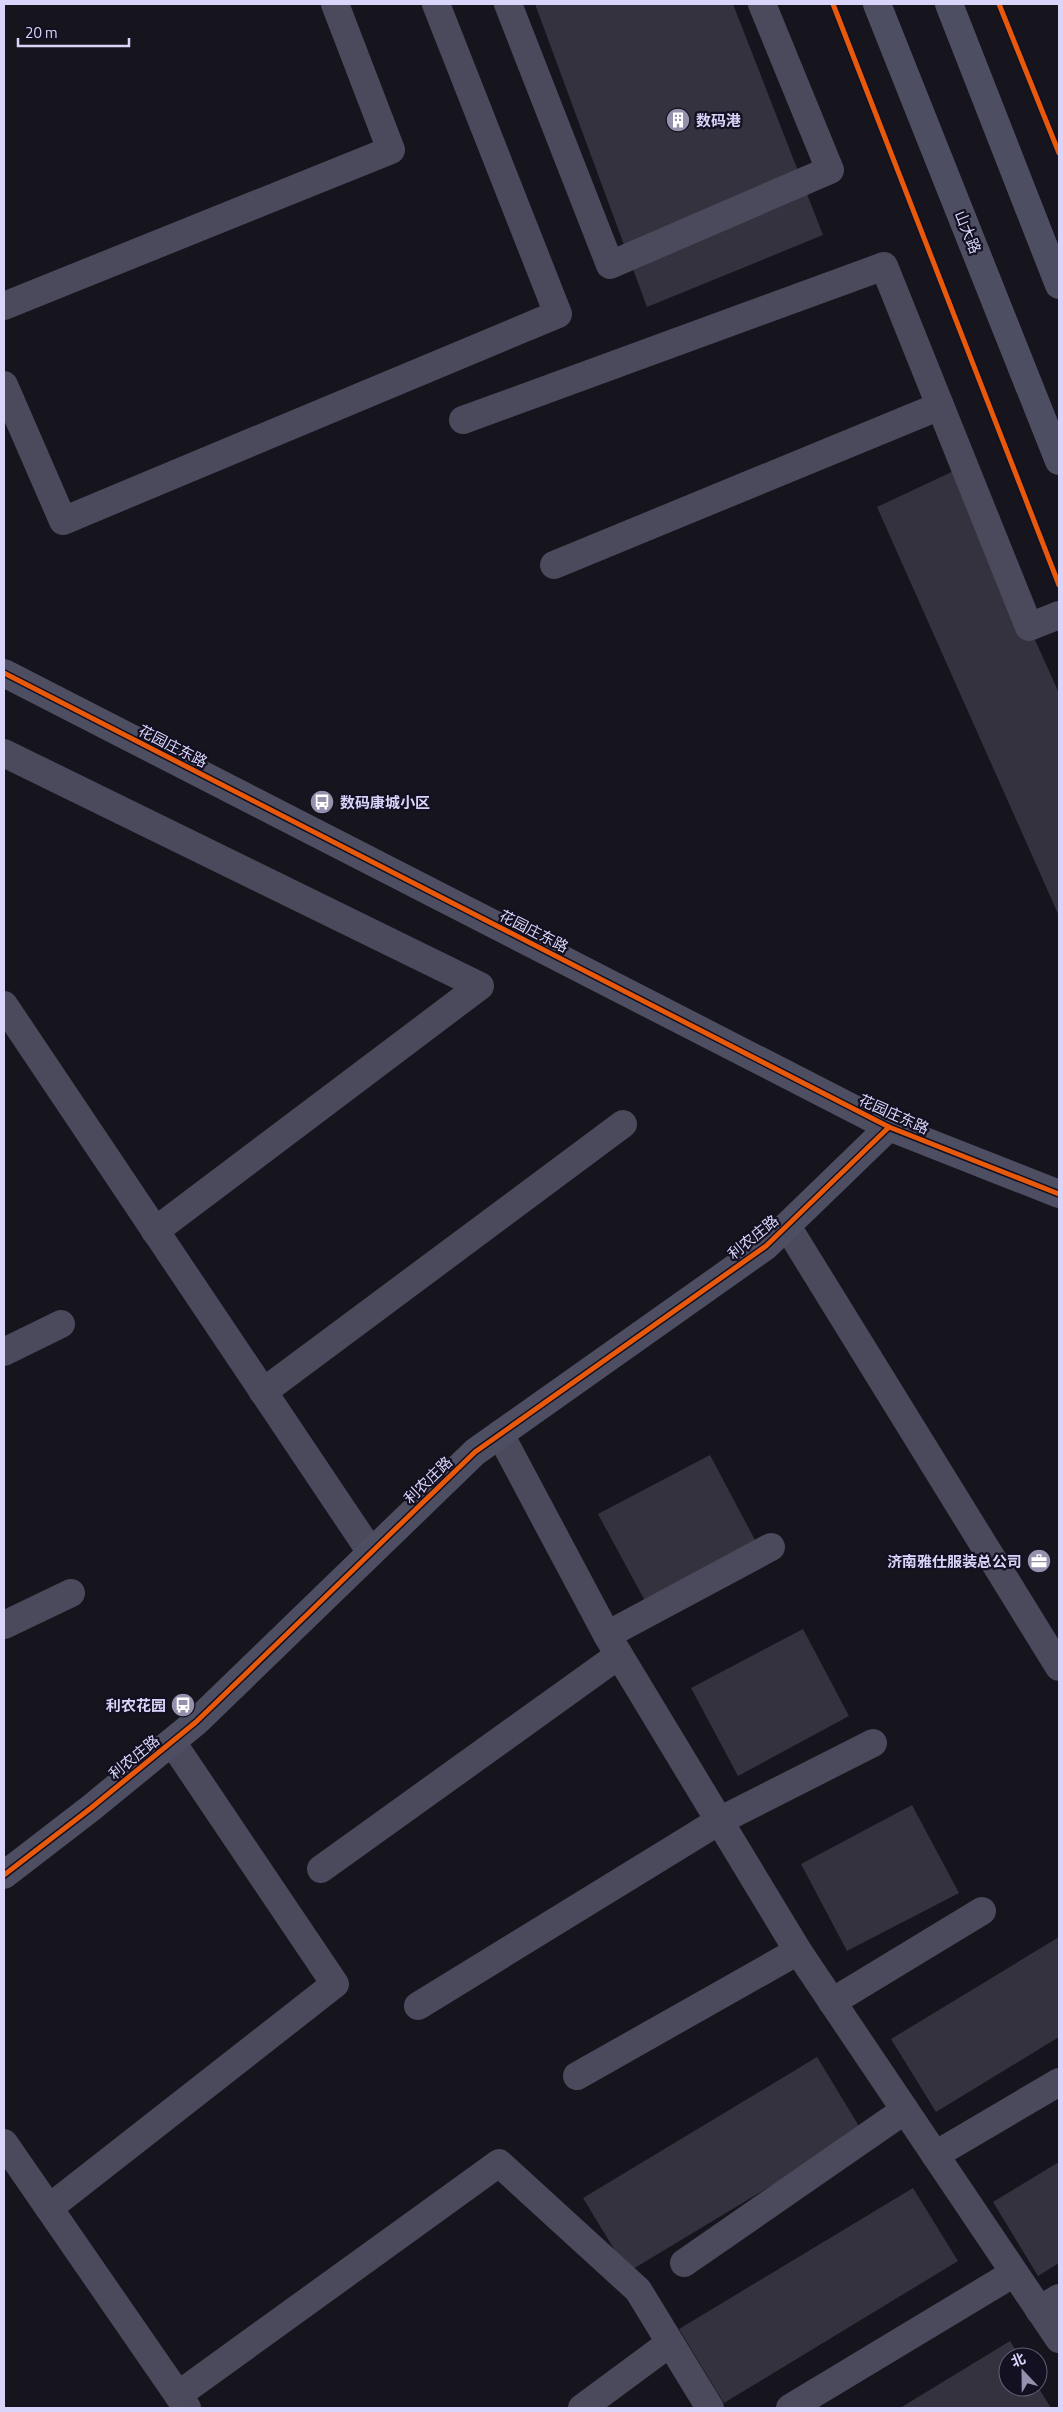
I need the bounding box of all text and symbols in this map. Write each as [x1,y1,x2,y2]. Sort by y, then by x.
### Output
scale bar [18,15,129,47]
text: 20 m [25,21,58,44]
building icon: 数码港 [665,107,691,133]
place label: 数码港 [696,109,741,132]
street label: 山大路 [949,207,987,257]
street label: 花园庄东路 [134,719,212,773]
bus stop icon: 数码康城小区 [309,789,335,815]
place label: 数码康城小区 [340,791,430,814]
street label: 花园庄东路 [495,904,573,958]
street label: 花园庄东路 [855,1088,933,1140]
street label: 利农庄路 [722,1209,784,1265]
street label: 利农庄路 [398,1451,458,1509]
office icon: 济南雅仕服装总公司 [1026,1548,1052,1574]
place label: 济南雅仕服装总公司 [887,1550,1022,1573]
bus stop icon: 利农花园 [170,1692,196,1718]
place label: 利农花园 [106,1694,166,1717]
street label: 利农庄路 [103,1729,165,1785]
north arrow [998,2347,1048,2397]
text: 北 [1008,2347,1028,2372]

